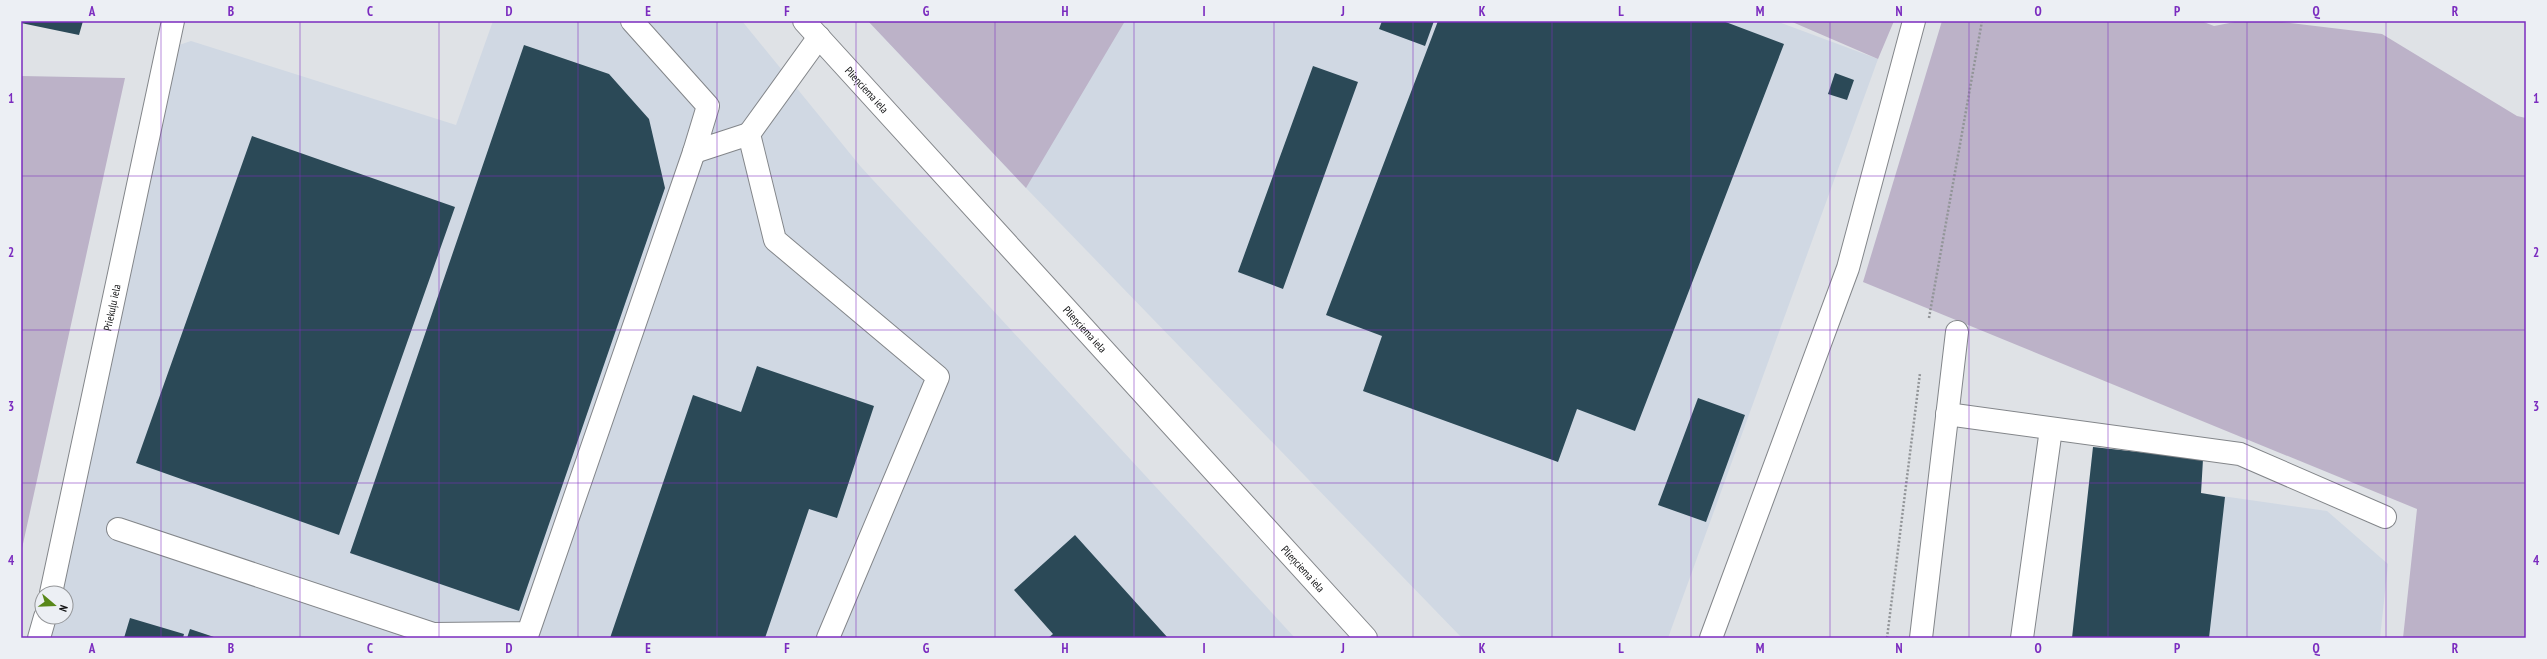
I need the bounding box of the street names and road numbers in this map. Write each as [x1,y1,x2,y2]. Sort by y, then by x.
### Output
street label: Plieņciema iela [842,64,891,116]
street label: Priekuļu iela [100,283,124,332]
street label: Plieņciema iela [1060,303,1110,355]
street label: Plieņciema iela [1278,543,1328,595]

